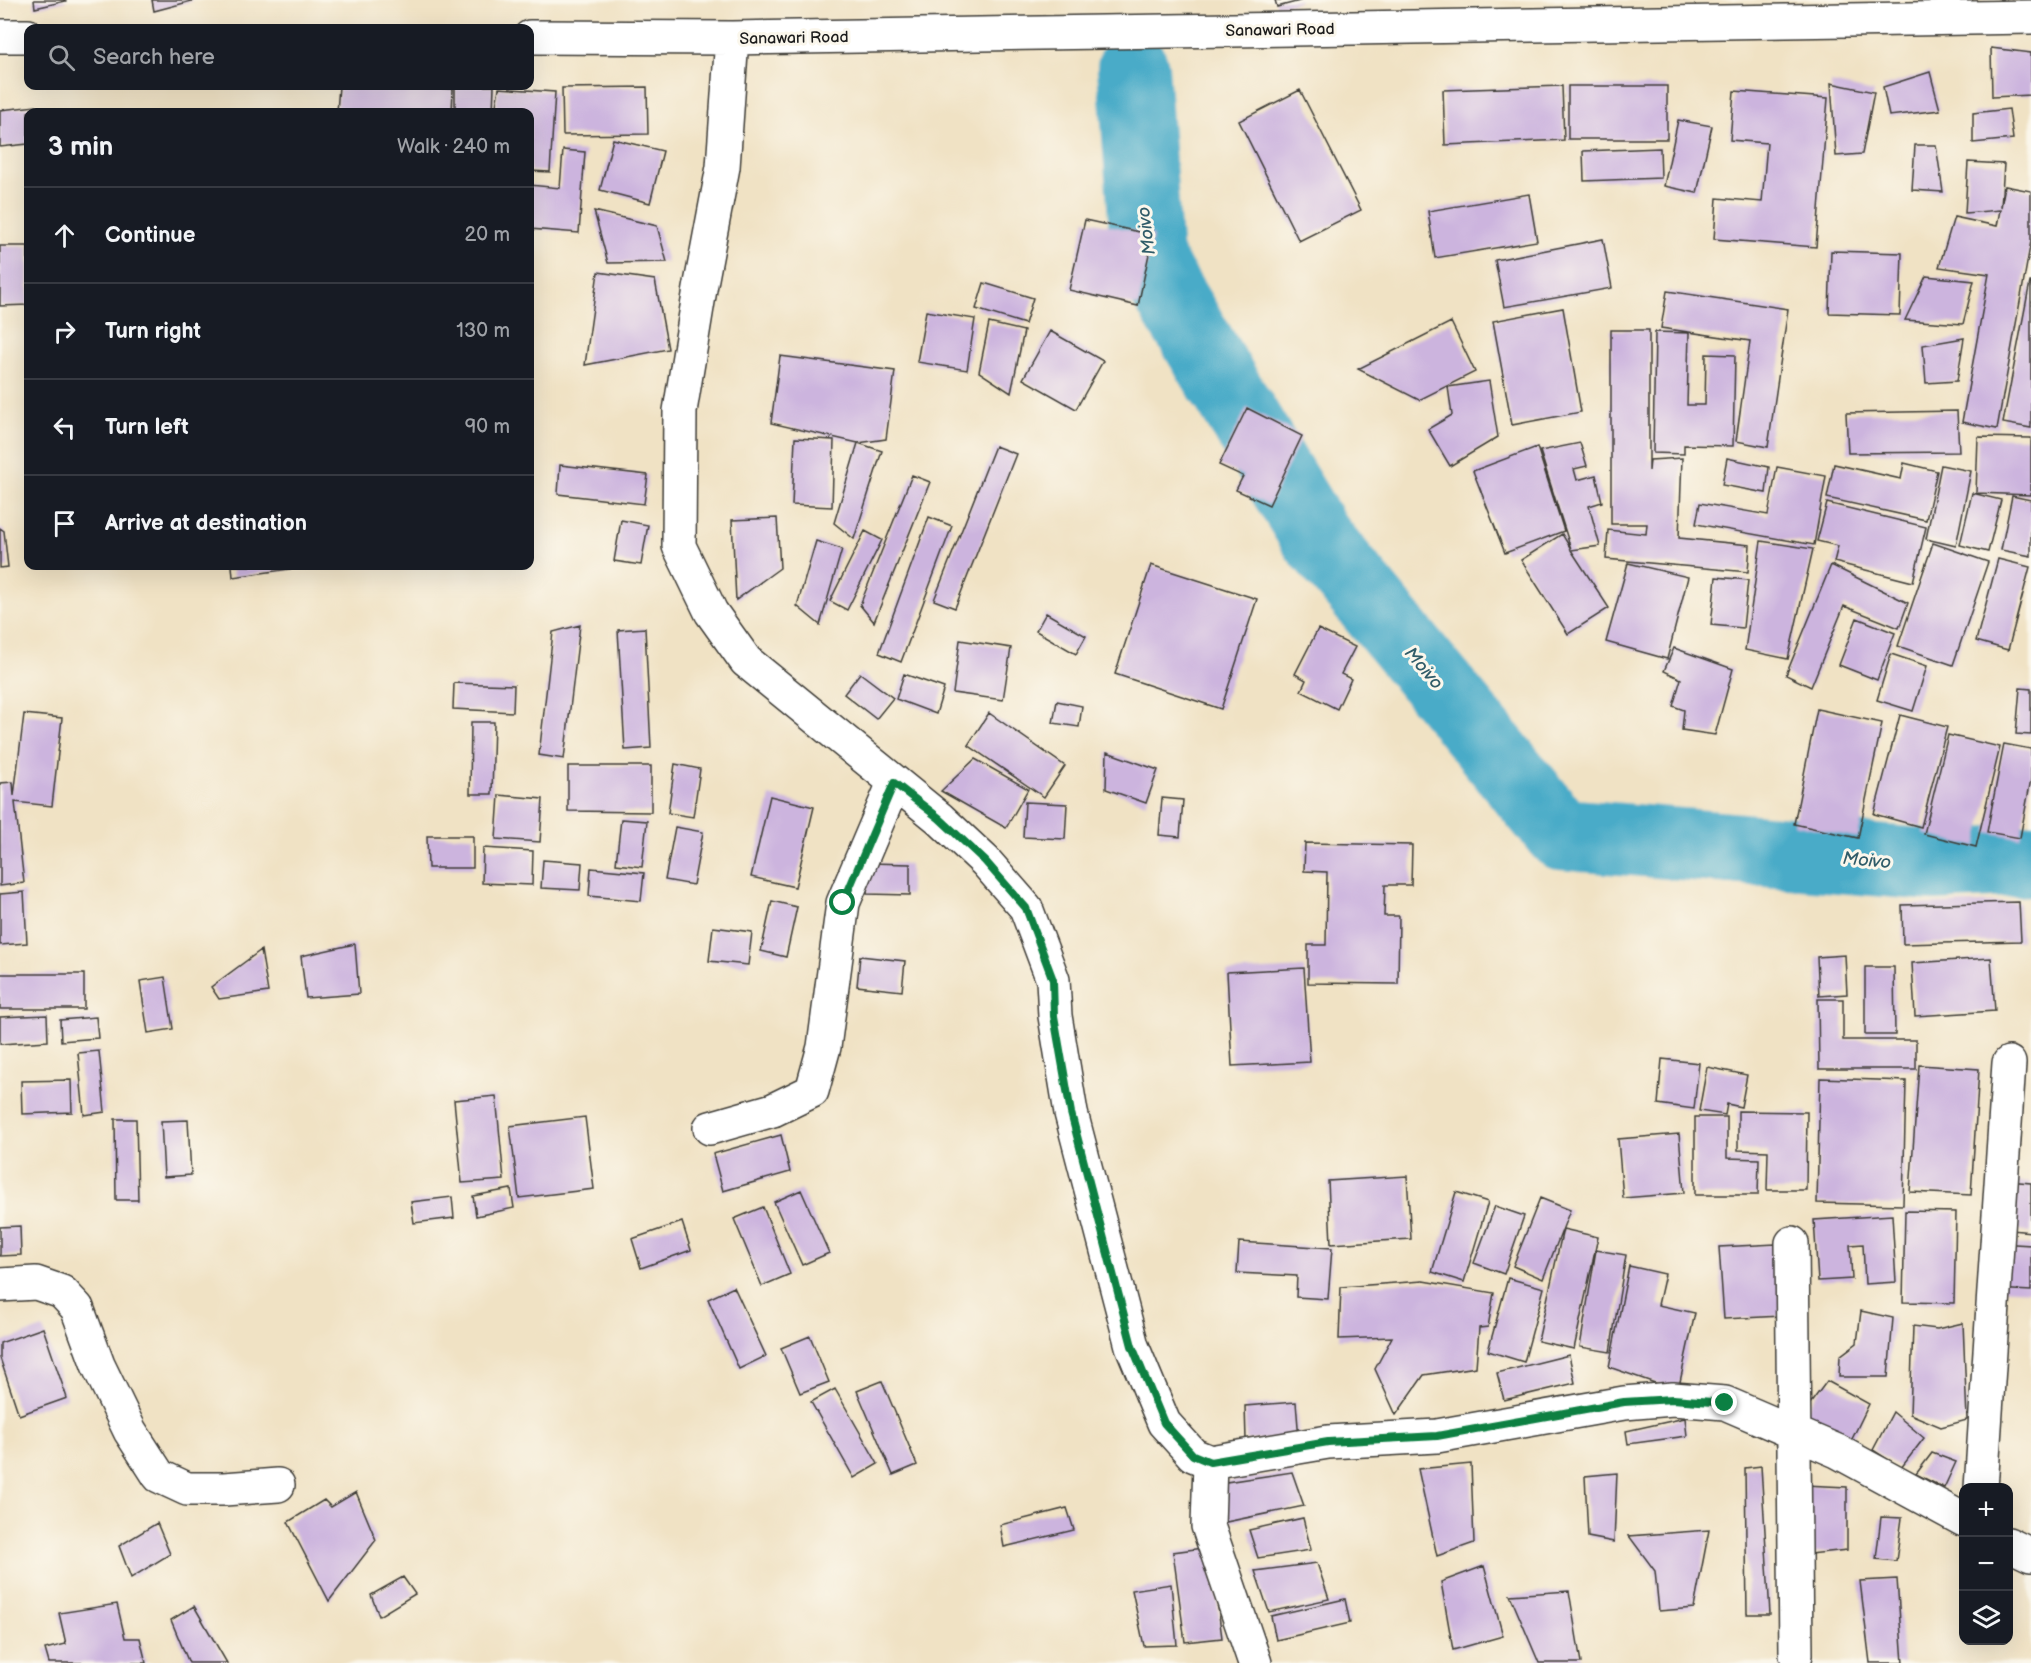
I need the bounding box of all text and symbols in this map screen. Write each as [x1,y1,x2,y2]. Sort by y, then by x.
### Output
street label: Sanawari Road [1225,20,1335,41]
search box [24,24,534,90]
street label: Sanawari Road [739,28,849,49]
icon: search [45,41,78,74]
text: Search here [93,44,215,71]
text: 3 min [48,132,113,163]
text: Walk · 240 m [397,135,510,159]
water label: Moivo [1133,206,1160,256]
icon: ahead [48,219,81,252]
text: Continue [105,222,195,249]
text: 20 m [465,223,510,247]
icon: right [48,315,81,348]
text: Turn right [105,318,201,345]
text: 130 m [456,319,510,343]
icon: left [48,411,81,444]
text: Turn left [105,414,189,441]
text: 90 m [465,415,510,439]
icon: arrive [48,507,81,540]
text: Arrive at destination [105,510,307,537]
water label: Moivo [1400,643,1447,694]
water label: Moivo [1842,848,1892,873]
route start [829,889,855,915]
route end [1711,1389,1737,1415]
map controls [1959,1483,2013,1645]
button: + [1959,1483,2013,1537]
button: − [1959,1537,2013,1591]
button: layers [1959,1591,2013,1645]

